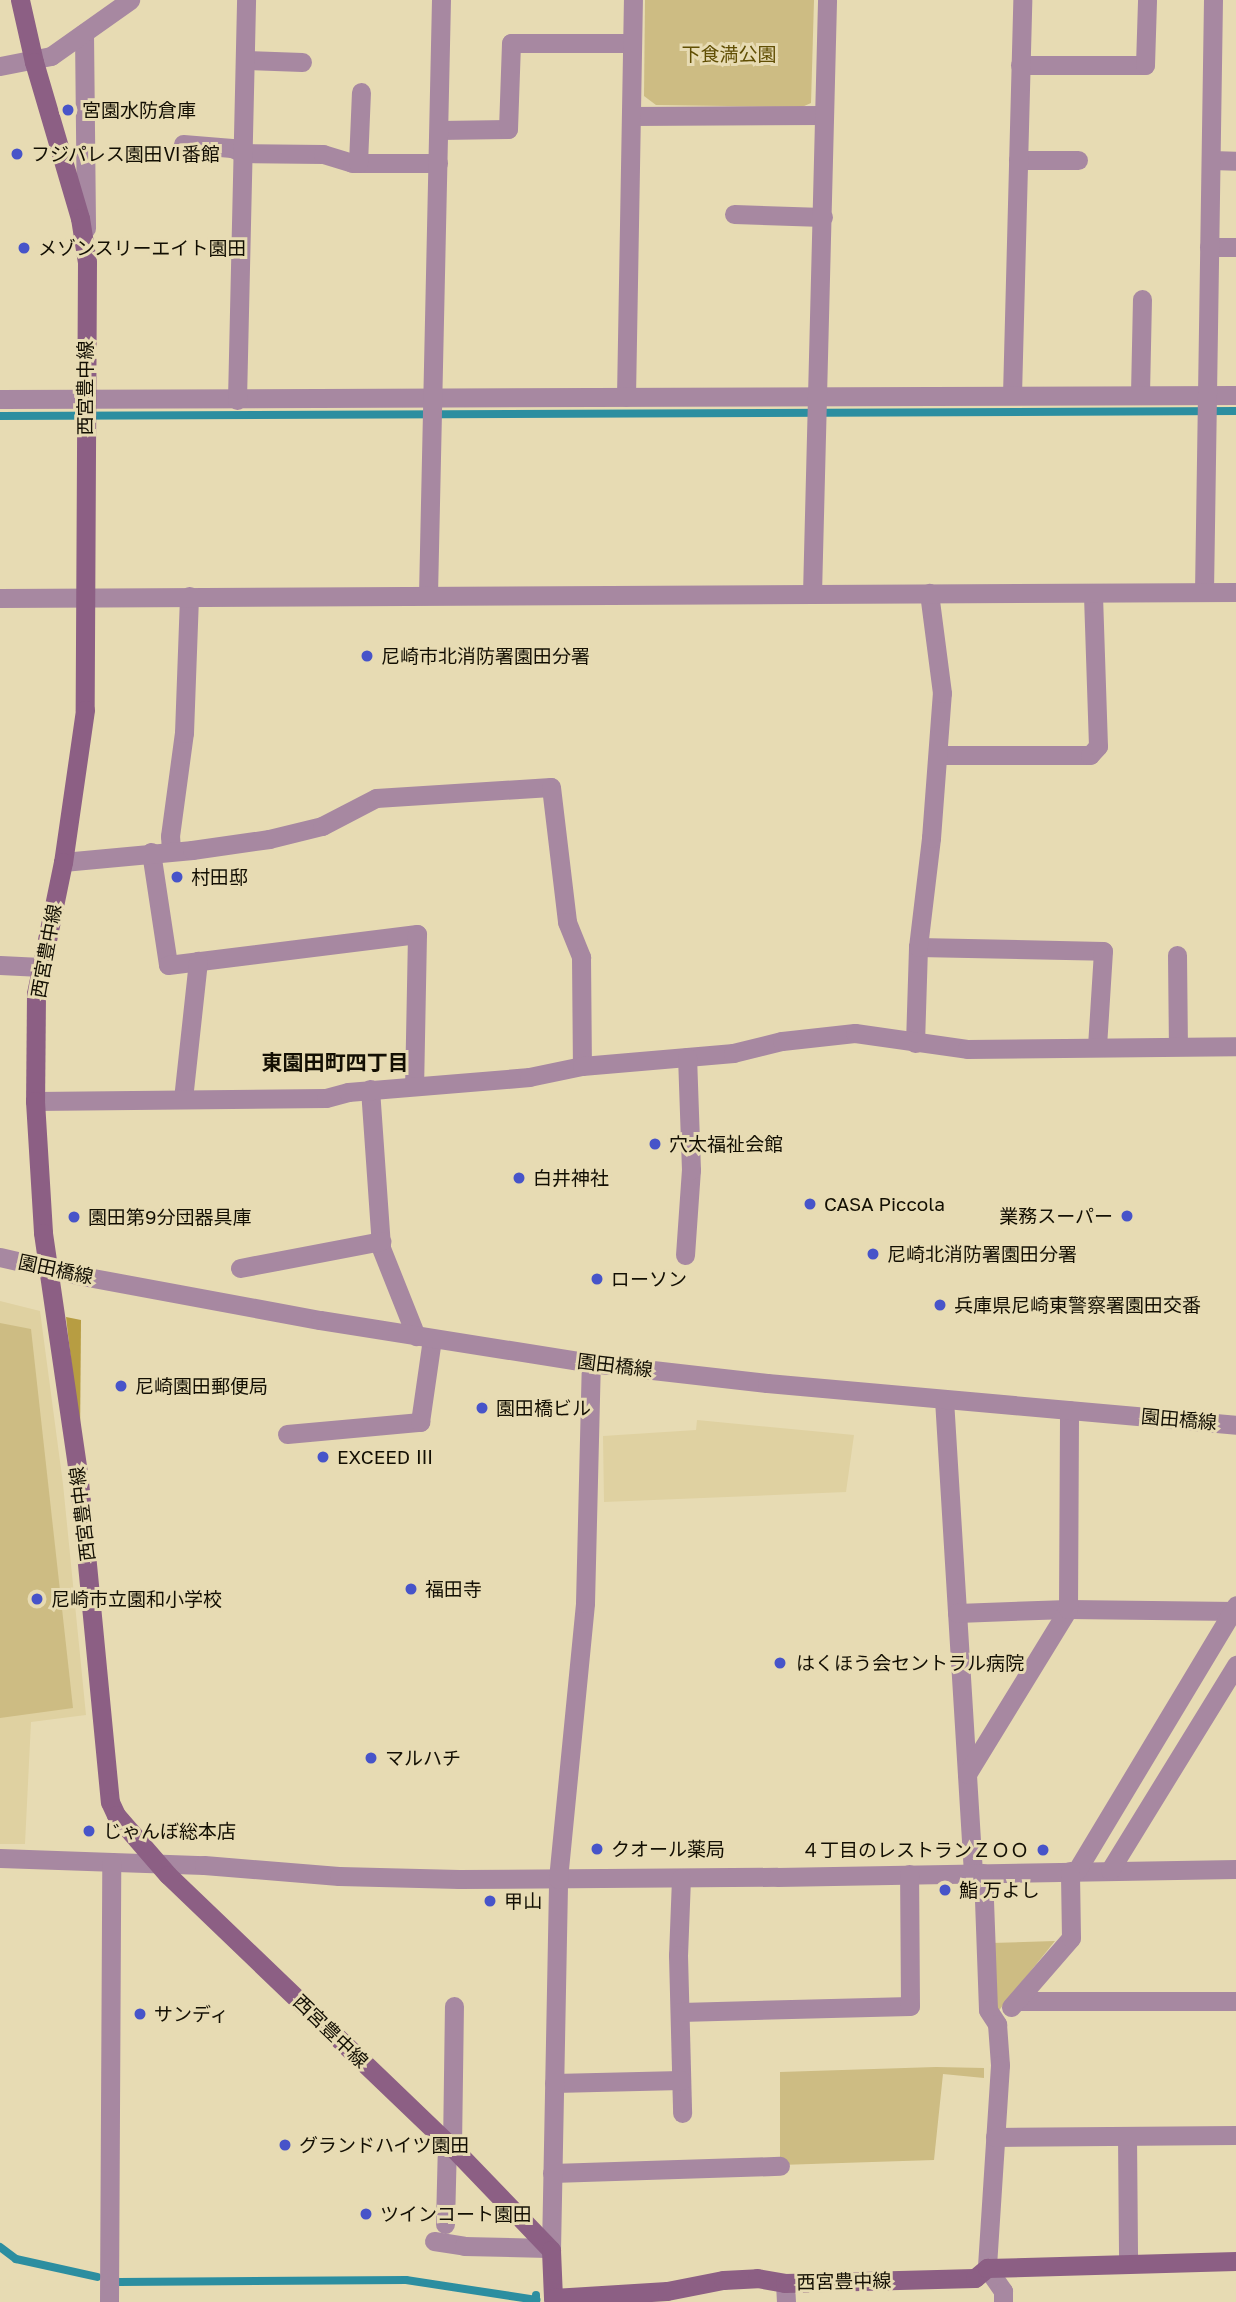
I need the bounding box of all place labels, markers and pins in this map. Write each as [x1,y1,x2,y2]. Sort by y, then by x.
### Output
place label: 宮園水防倉庫 [82,99,196,121]
marker: 宮園水防倉庫 [60,102,76,118]
place label: フジパレス園田Ⅵ番館 [31,143,221,165]
marker: フジパレス園田Ⅵ番館 [9,146,25,162]
place label: メゾンスリーエイト園田 [38,237,247,259]
marker: メゾンスリーエイト園田 [16,240,32,256]
place label: 尼崎市北消防署園田分署 [381,645,590,667]
marker: 尼崎市北消防署園田分署 [359,648,375,664]
place label: 村田邸 [191,866,248,888]
marker: 村田邸 [169,869,185,885]
place label: 穴太福祉会館 [669,1133,783,1155]
marker: 穴太福祉会館 [647,1136,663,1152]
place label: 白井神社 [533,1167,609,1189]
marker: 白井神社 [511,1170,527,1186]
place label: CASA Piccola [824,1193,945,1215]
marker: CASA Piccola [802,1196,818,1212]
place label: 業務スーパー [999,1205,1113,1227]
place label: 園田第9分団器具庫 [88,1206,251,1228]
marker: 業務スーパー [1119,1208,1135,1224]
marker: 園田第9分団器具庫 [66,1209,82,1225]
place label: 尼崎北消防署園田分署 [887,1243,1077,1265]
marker: 尼崎北消防署園田分署 [865,1246,881,1262]
place label: ローソン [611,1268,687,1290]
marker: ローソン [589,1271,605,1287]
place label: 兵庫県尼崎東警察署園田交番 [954,1294,1201,1316]
marker: 兵庫県尼崎東警察署園田交番 [932,1297,948,1313]
place label: 尼崎園田郵便局 [135,1375,268,1397]
marker: 尼崎園田郵便局 [113,1378,129,1394]
place label: 園田橋ビル [496,1397,591,1419]
marker: 園田橋ビル [474,1400,490,1416]
place label: EXCEED Ⅲ [337,1446,434,1468]
marker: EXCEED Ⅲ [315,1449,331,1465]
place label: 福田寺 [425,1578,482,1600]
marker: 福田寺 [403,1581,419,1597]
place label: 尼崎市立園和小学校 [51,1588,222,1610]
marker: 尼崎市立園和小学校 [29,1591,45,1607]
place label: はくほう会セントラル病院 [796,1652,1024,1674]
marker: はくほう会セントラル病院 [770,1653,790,1673]
place label: マルハチ [385,1747,461,1769]
marker: マルハチ [363,1750,379,1766]
place label: じゃんぼ総本店 [103,1820,236,1842]
marker: じゃんぼ総本店 [81,1823,97,1839]
place label: クオール薬局 [611,1838,725,1860]
place label: ４丁目のレストランＺＯＯ [801,1839,1029,1861]
marker: クオール薬局 [589,1841,605,1857]
marker: ４丁目のレストランＺＯＯ [1035,1842,1051,1858]
place label: 鮨 万よし [959,1879,1040,1901]
marker: 鮨 万よし [937,1882,953,1898]
place label: 甲山 [504,1890,542,1912]
marker: 甲山 [482,1893,498,1909]
place label: サンディ [154,2003,230,2025]
marker: サンディ [132,2006,148,2022]
place label: グランドハイツ園田 [299,2134,470,2156]
marker: グランドハイツ園田 [277,2137,293,2153]
place label: ツインコート園田 [380,2203,532,2225]
marker: ツインコート園田 [358,2206,374,2222]

